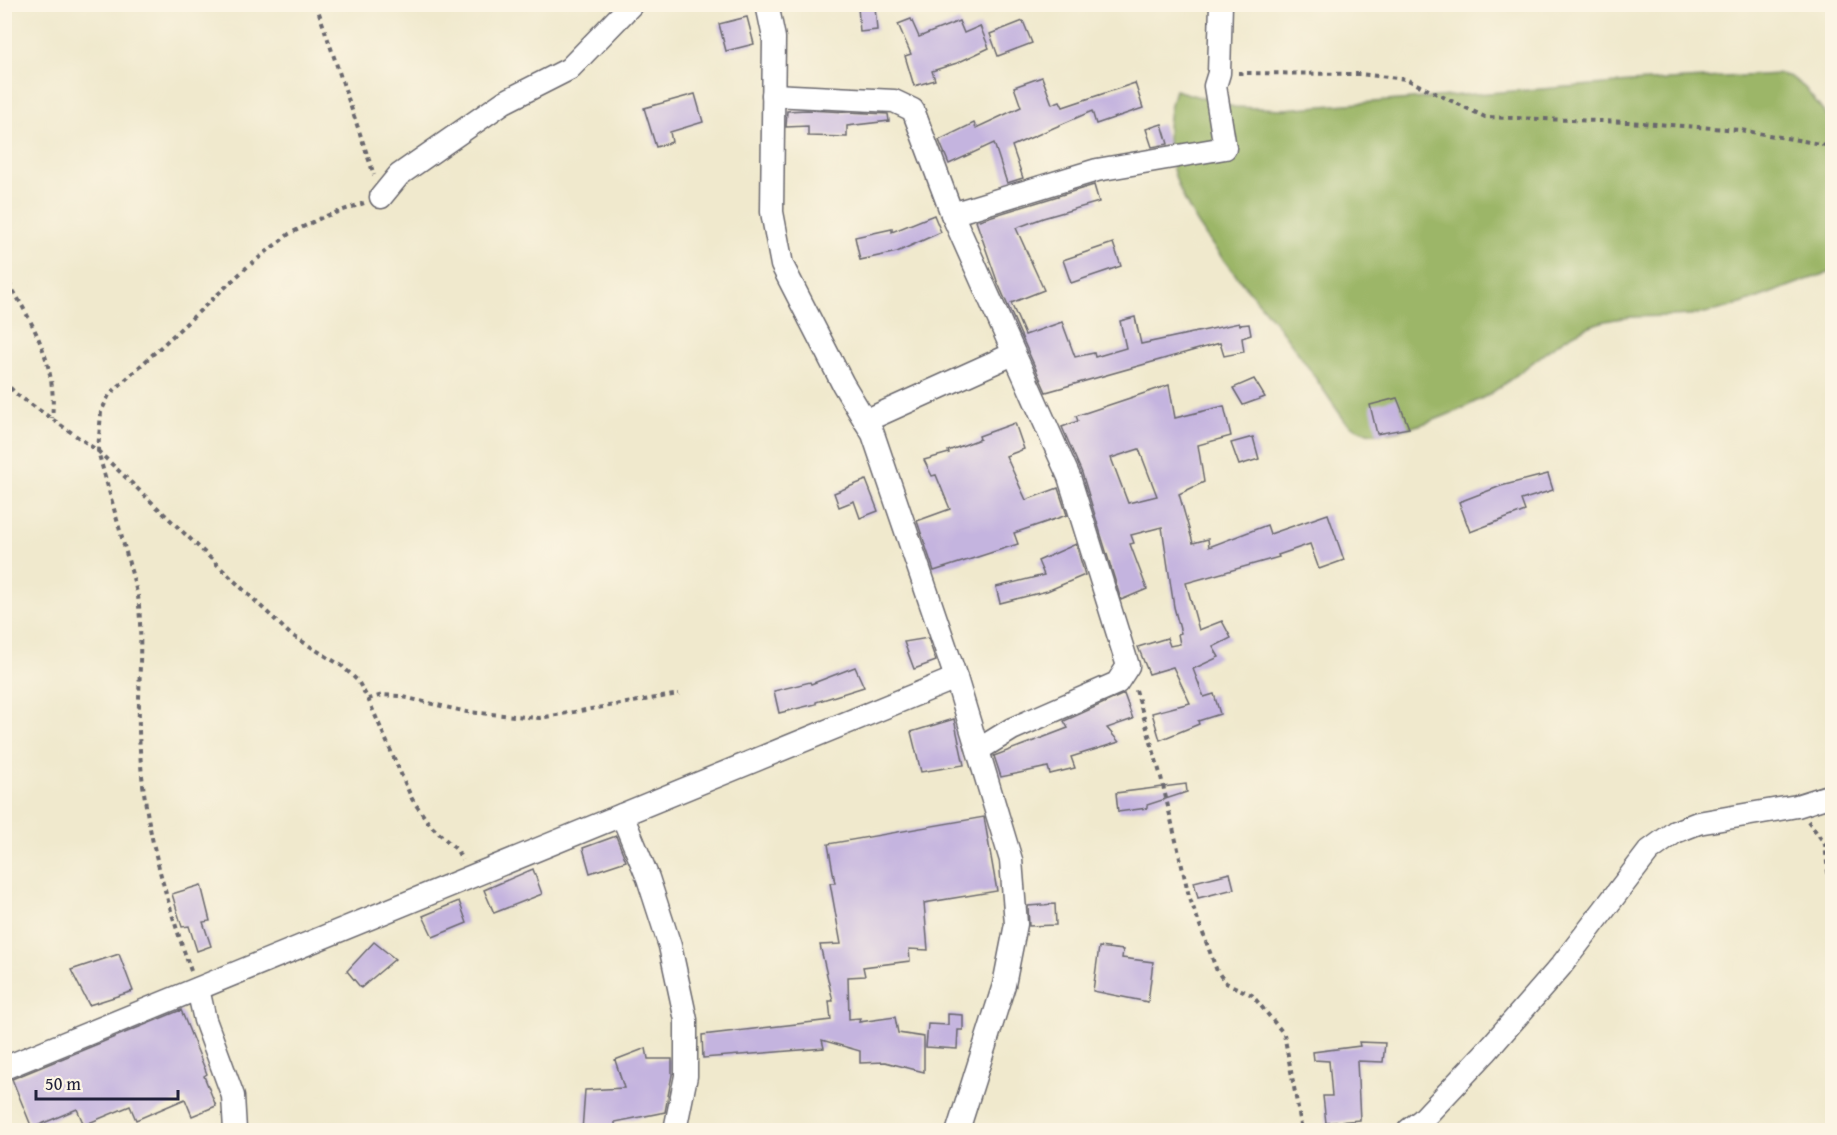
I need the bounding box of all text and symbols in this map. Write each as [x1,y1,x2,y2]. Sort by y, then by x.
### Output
scale bar [36,1063,178,1101]
text: 50 m [45,1070,81,1097]

